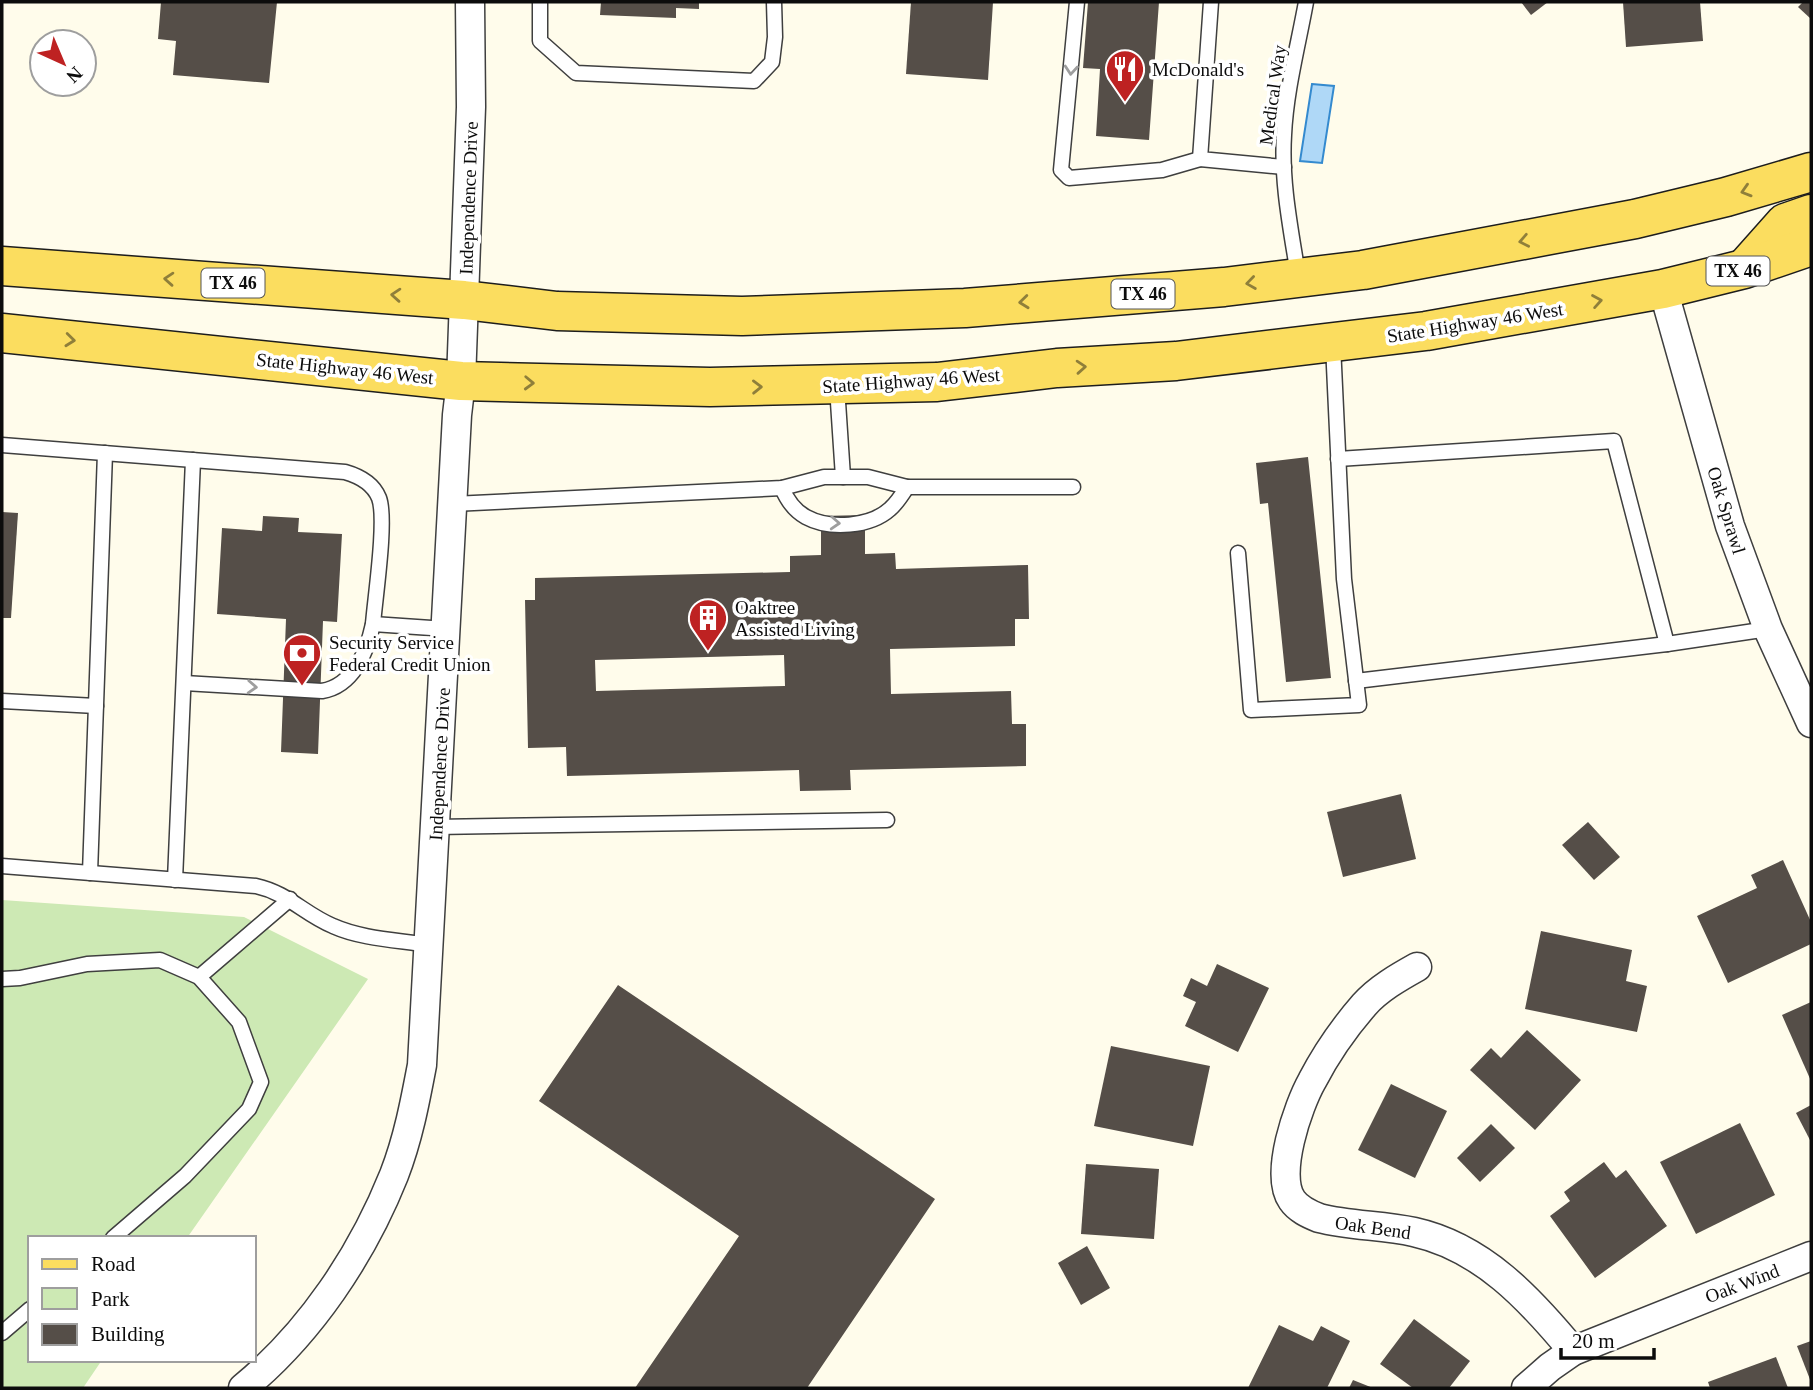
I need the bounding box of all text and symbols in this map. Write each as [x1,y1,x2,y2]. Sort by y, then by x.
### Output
north arrow [28,28,98,98]
street label: Medical Way [1255,43,1290,147]
restaurant icon: McDonald's [1104,48,1146,103]
place label: McDonald's [1152,59,1244,80]
text: N [62,63,87,87]
one-way arrow [1063,64,1078,76]
street label: Independence Drive [455,121,482,275]
one-way arrow [1740,183,1752,198]
one-way arrow [1518,233,1530,248]
road number: TX 46 [1706,256,1770,286]
road number: TX 46 [202,268,264,298]
one-way arrow [164,271,175,286]
one-way arrow [1245,276,1257,291]
road number: TX 46 [1112,280,1174,308]
one-way arrow [390,288,401,303]
one-way arrow [1018,294,1029,309]
one-way arrow [1591,294,1603,309]
street label: State Highway 46 West [1385,298,1565,347]
one-way arrow [64,332,75,347]
street label: State Highway 46 West [255,349,435,388]
one-way arrow [1076,360,1087,375]
street label: State Highway 46 West [821,364,1001,397]
one-way arrow [524,376,535,391]
one-way arrow [751,379,762,394]
street label: Oak Sprawl [1703,464,1750,556]
one-way arrow [830,515,841,530]
building icon: Oaktree Assisted Living [687,597,729,652]
place label: Oaktree Assisted Living [735,597,855,640]
bank icon: Security Service Federal Credit Union [281,632,323,687]
place label: Security Service Federal Credit Union [329,632,491,675]
one-way arrow [247,679,258,694]
street label: Independence Drive [425,687,454,841]
street label: Oak Bend [1334,1212,1413,1243]
legend [28,1236,256,1362]
text: Road [91,1252,136,1276]
street label: Oak Wind [1702,1260,1783,1307]
text: Park [91,1287,130,1311]
scale bar [1561,1316,1654,1360]
text: Building [91,1322,165,1346]
text: 20 m [1572,1329,1615,1353]

